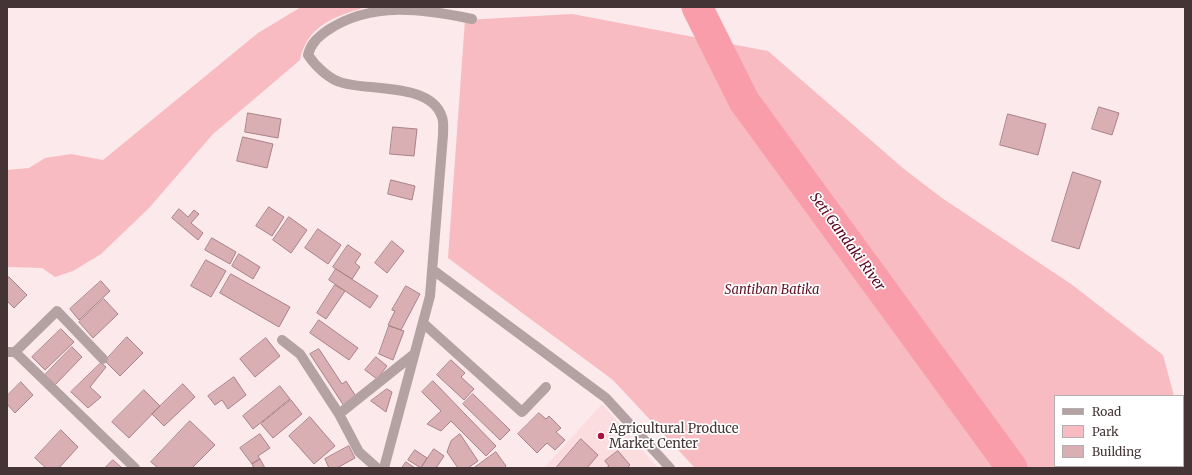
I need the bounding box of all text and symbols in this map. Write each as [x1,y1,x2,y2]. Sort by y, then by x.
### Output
water label: Seti Gandaki River [806,190,888,294]
park label: Santiban Batika [724,282,820,298]
legend [1054,395,1184,467]
text: Road [1092,404,1121,419]
place label: Agricultural Produce Market Center [609,421,739,452]
text: Park [1092,424,1119,439]
marker: Agricultural Produce Market Center [596,431,606,441]
text: Building [1092,444,1141,459]

